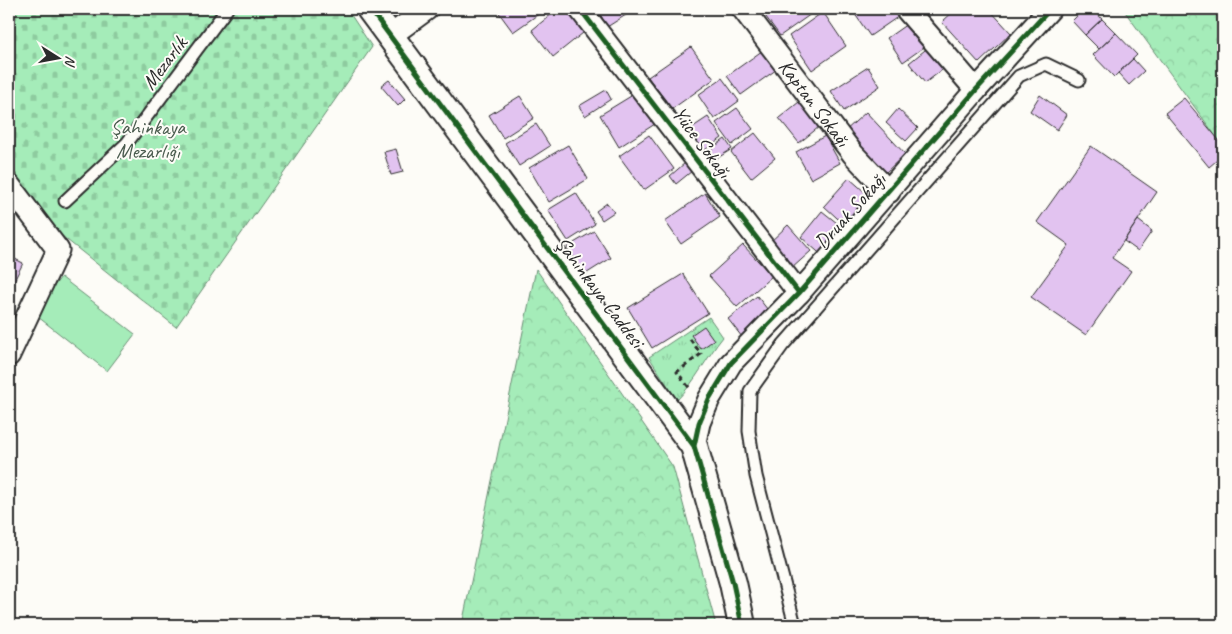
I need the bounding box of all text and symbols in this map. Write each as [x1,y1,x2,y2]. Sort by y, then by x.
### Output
street label: Mezarlık [136,29,194,95]
north arrow [32,32,82,82]
street label: Kaptan Sokağı [773,54,856,153]
text: N [61,55,79,69]
street label: Yüce Sokağı [667,101,738,184]
park label: Şahinkaya Mezarlığı [111,114,187,164]
street label: Druak Sokağı [809,166,892,255]
street label: Şahinkaya Caddesi [550,231,652,355]

